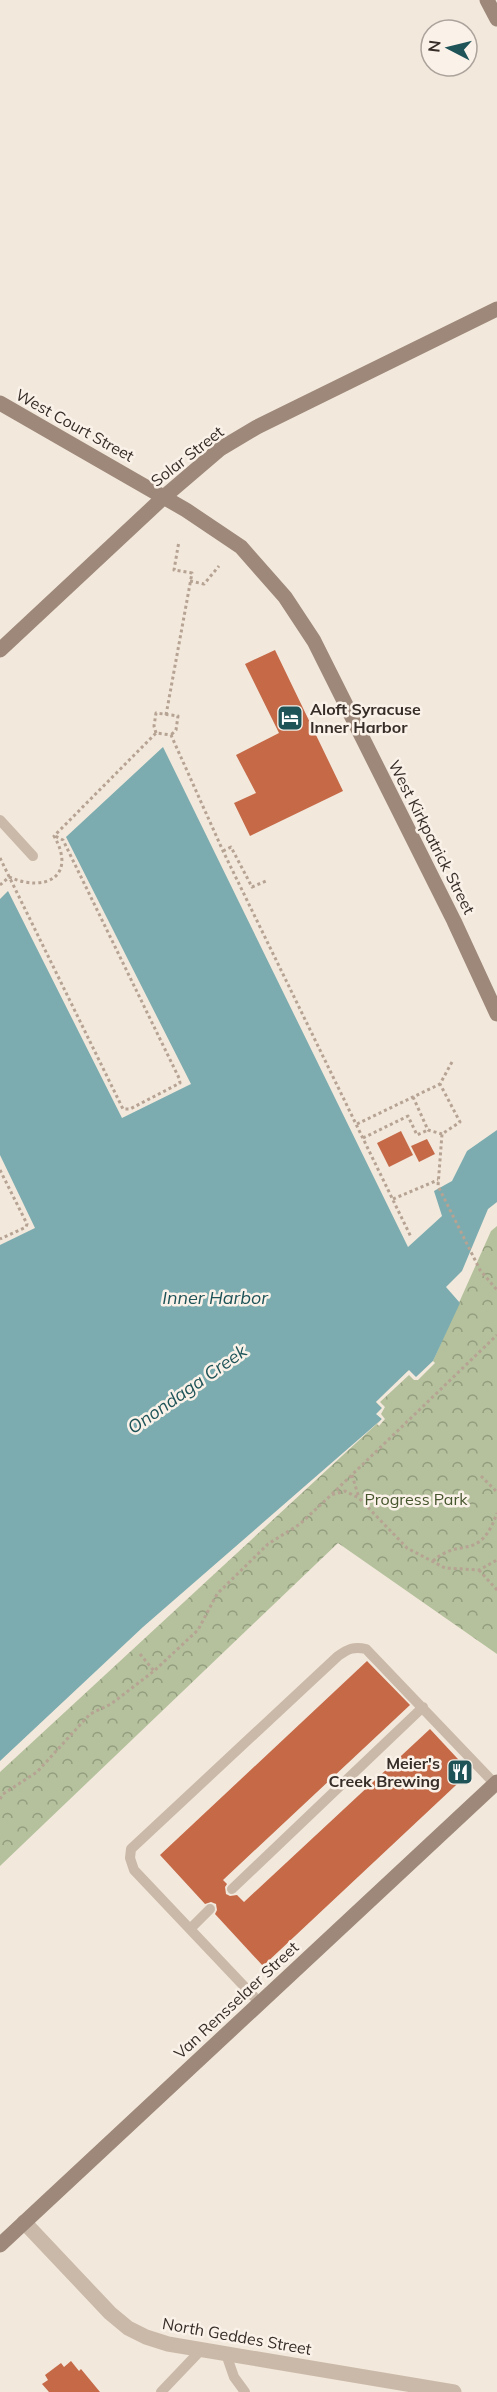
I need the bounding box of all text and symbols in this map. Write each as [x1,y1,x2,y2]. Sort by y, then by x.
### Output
north arrow [419,18,479,78]
text: N [423,39,445,53]
street label: West Court Street [12,384,138,466]
street label: Solar Street [147,421,228,491]
place label: Aloft Syracuse Inner Harbor [310,699,421,737]
hotel icon: Aloft Syracuse Inner Harbor [275,703,305,733]
street label: West Kirkpatrick Street [384,757,480,918]
water label: Inner Harbor [162,1286,269,1309]
water label: Onondaga Creek [123,1339,252,1439]
park label: Progress Park [365,1489,468,1509]
place label: Meier's Creek Brewing [328,1753,440,1791]
restaurant icon: Meier's Creek Brewing [445,1757,475,1787]
street label: Van Rensselaer Street [169,1937,303,2063]
street label: North Geddes Street [161,2313,314,2359]

